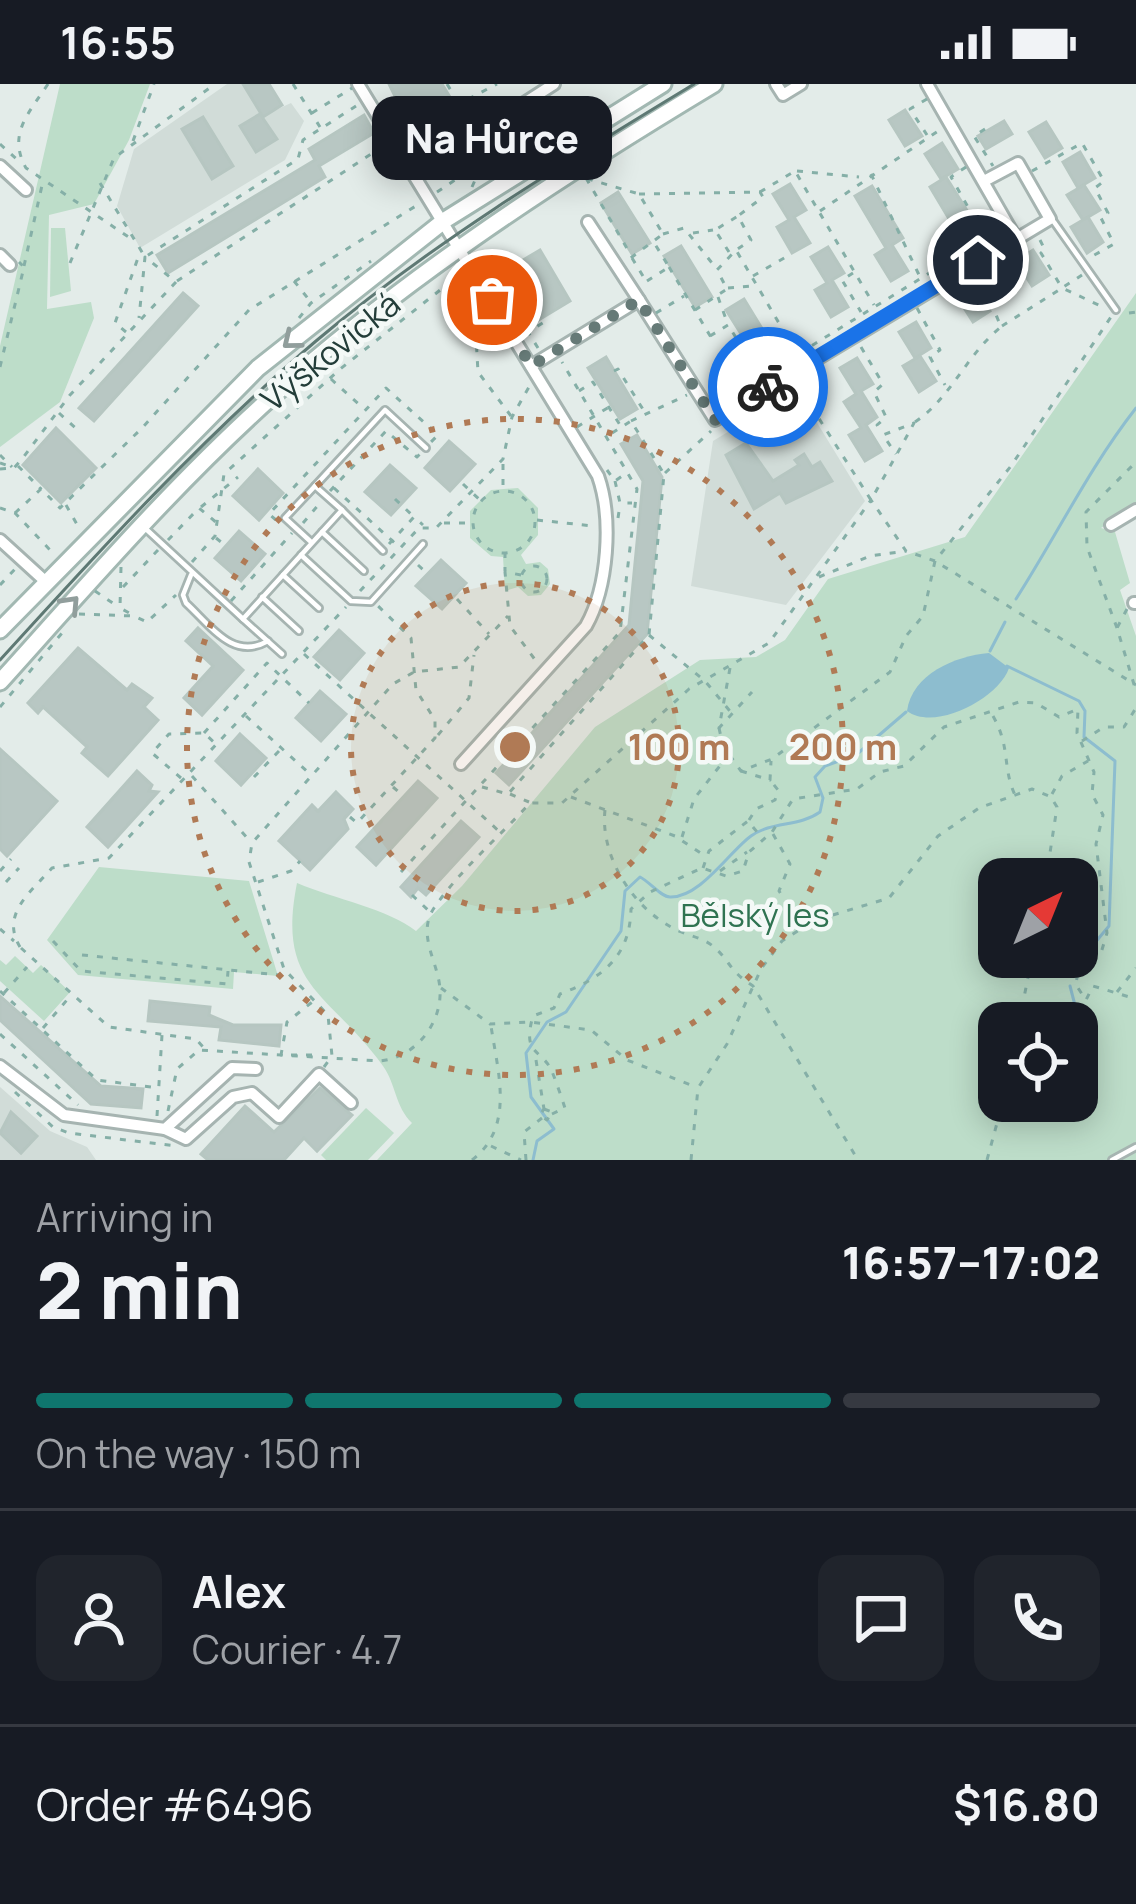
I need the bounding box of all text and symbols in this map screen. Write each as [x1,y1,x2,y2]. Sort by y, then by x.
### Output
text: 16:55 [60,11,176,73]
callout: Na Hůrce [372,96,612,180]
text: Na Hůrce [405,111,579,165]
pin [927,209,1029,311]
icon: home [945,227,1011,293]
pin [441,249,543,351]
icon: bag [459,267,525,333]
street label: Výškovická [251,281,409,421]
one-way arrow [283,327,305,348]
courier [708,327,828,447]
icon: bike [735,354,801,420]
one-way arrow [57,596,78,617]
text: 100 m [628,722,730,771]
text: 200 m [789,722,897,771]
centre of rings [494,726,536,768]
north arrow [978,858,1098,978]
map controls [978,858,1098,1122]
park label: Bělský les [680,892,830,937]
button: locate [978,1002,1098,1122]
text: Arriving in [36,1190,213,1244]
text: 16:57–17:02 [842,1231,1100,1293]
text: 2 min [36,1236,243,1342]
text: On the way · 150 m [36,1426,361,1480]
button: person [36,1555,162,1681]
button: chat [818,1555,944,1681]
button: phone [974,1555,1100,1681]
text: Alex [192,1560,286,1622]
text: Courier · 4.7 [192,1622,402,1676]
text: Order #6496 [36,1773,314,1835]
text: $16.80 [953,1773,1100,1835]

